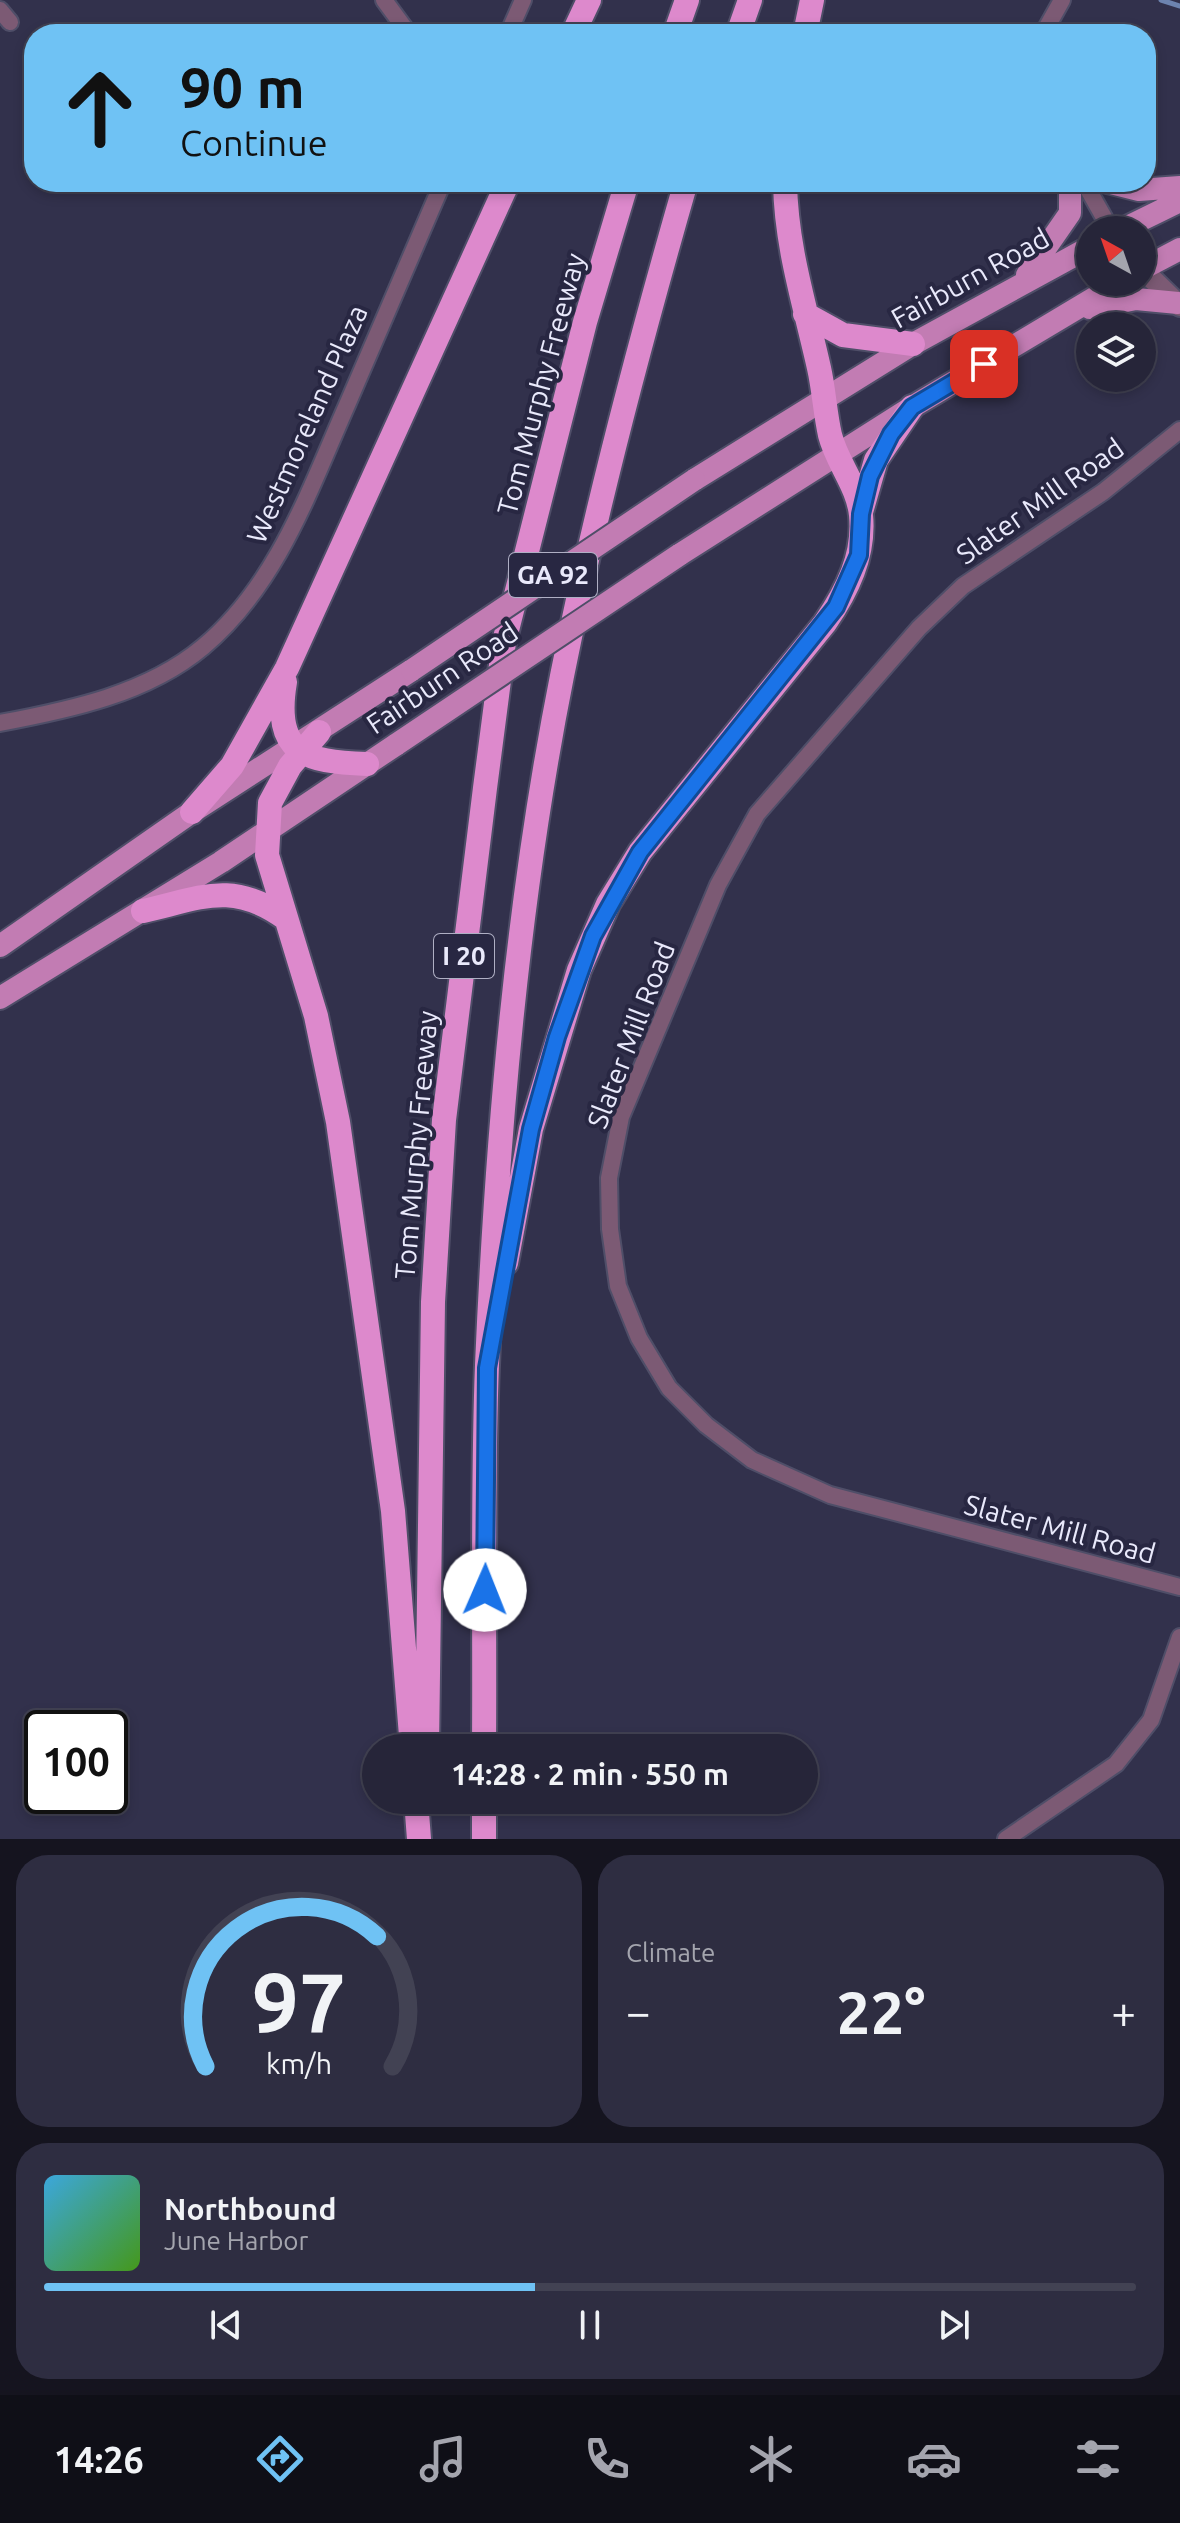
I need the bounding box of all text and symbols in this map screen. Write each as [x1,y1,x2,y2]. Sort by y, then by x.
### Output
icon: ahead [48,56,152,160]
text: 90 m [180,56,305,119]
text: Continue [180,122,328,163]
north arrow [1076,216,1156,296]
map controls [1076,216,1156,392]
street label: Fairburn Road [886,221,1054,334]
street label: Tom Murphy Freeway [491,250,590,518]
street label: Westmoreland Plaza [240,300,373,547]
button: layers [1076,312,1156,392]
pin [950,330,1018,398]
icon: arrive [962,342,1006,386]
street label: Slater Mill Road [950,431,1129,570]
road number: GA 92 [509,553,597,597]
street label: Fairburn Road [360,616,523,739]
road number: I 20 [434,934,494,978]
street label: Slater Mill Road [581,937,680,1132]
street label: Tom Murphy Freeway [388,1009,443,1281]
street label: Slater Mill Road [961,1488,1159,1569]
position arrow [443,1548,527,1632]
speed limit sign: 100 [24,1710,128,1814]
text: 14:28 · 2 min · 550 m [451,1757,729,1791]
text: Climate [626,1938,715,1967]
text: 97 [252,1955,346,2049]
text: 22° [837,1978,925,2045]
text: − [626,1987,651,2036]
text: + [1111,1987,1136,2036]
text: km/h [266,2047,332,2079]
text: Northbound [164,2192,336,2226]
text: June Harbor [164,2226,308,2255]
icon: previous [204,2303,248,2347]
icon: pause [568,2303,612,2347]
icon: next [932,2303,976,2347]
icon: directions [252,2431,308,2487]
icon: music [415,2431,471,2487]
icon: phone [579,2431,635,2487]
icon: climate [743,2431,799,2487]
icon: car [906,2431,962,2487]
icon: filters [1070,2431,1126,2487]
text: 14:26 [54,2439,144,2480]

